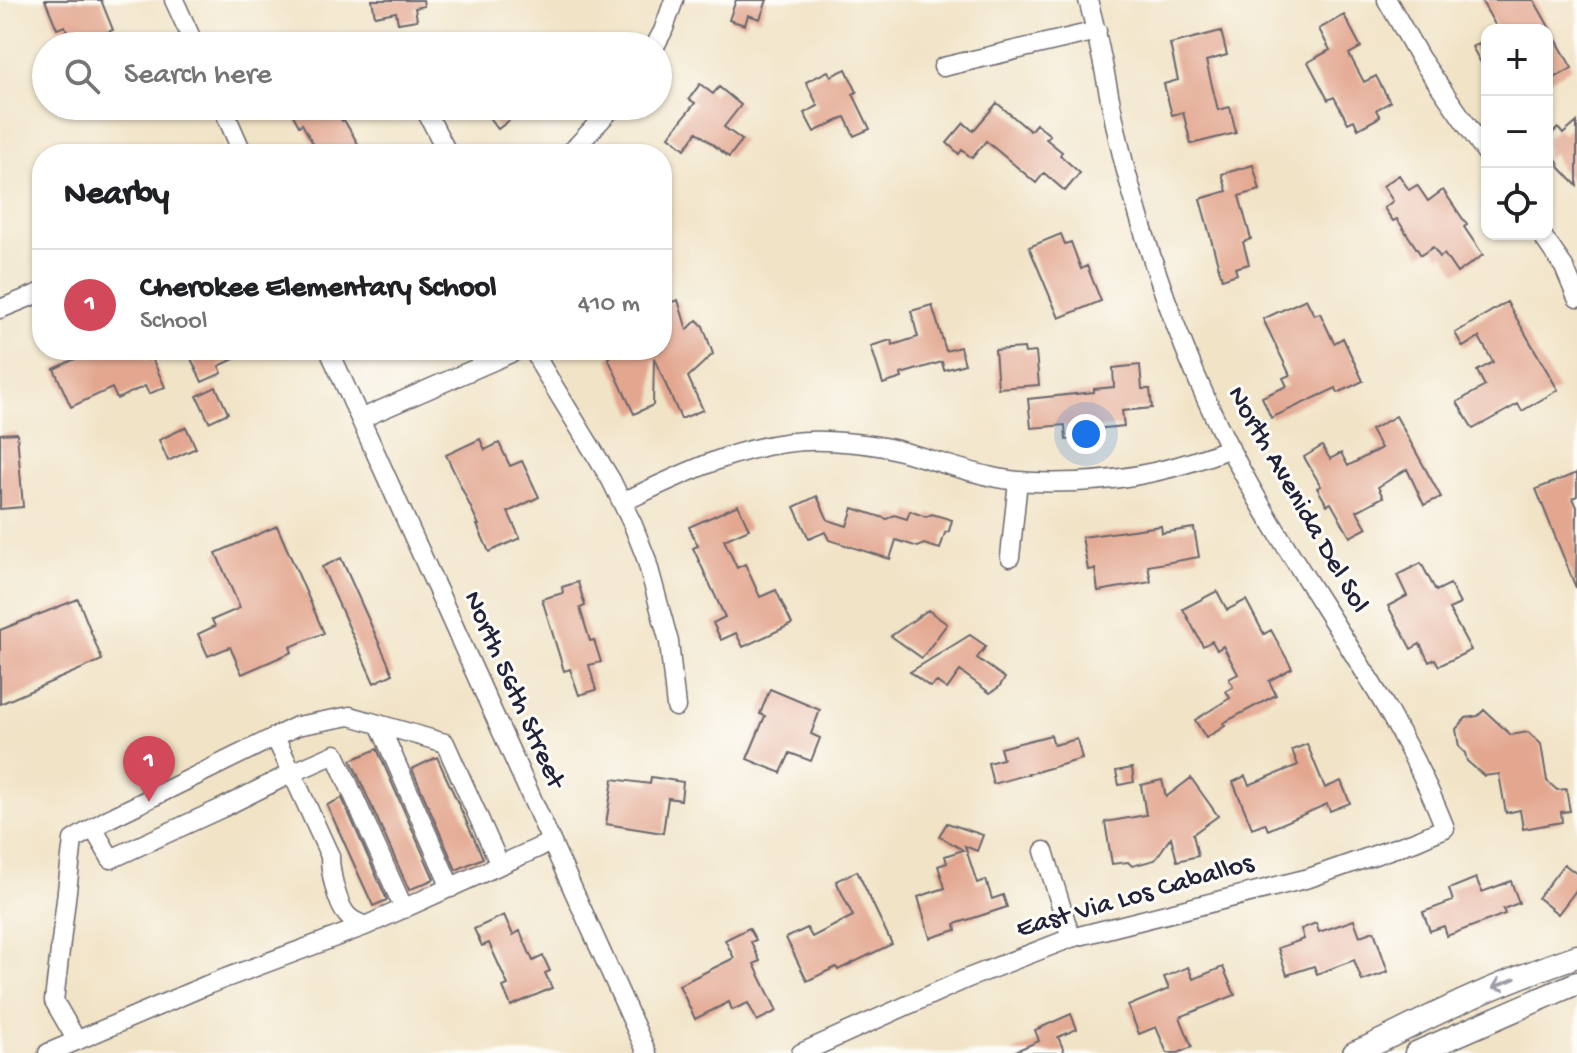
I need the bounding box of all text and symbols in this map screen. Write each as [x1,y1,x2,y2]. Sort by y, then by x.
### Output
map controls [1481,24,1553,240]
button: + [1481,24,1553,96]
search box [32,32,672,120]
icon: search [60,54,104,98]
text: Search here [124,59,272,94]
button: − [1481,96,1553,168]
button: locate [1481,168,1553,240]
text: Nearby [64,176,169,216]
text: Cherokee Elementary School [140,272,497,307]
text: 1 [85,290,95,321]
text: 410 m [578,290,640,321]
text: School [140,307,208,338]
street label: North Avenida Del Sol [1219,381,1375,619]
your location [1066,414,1106,454]
street label: North 56th Street [455,586,572,796]
pin: 1 [123,736,175,802]
street label: East Via Los Caballos [1013,847,1258,947]
one-way arrow [1492,977,1517,992]

